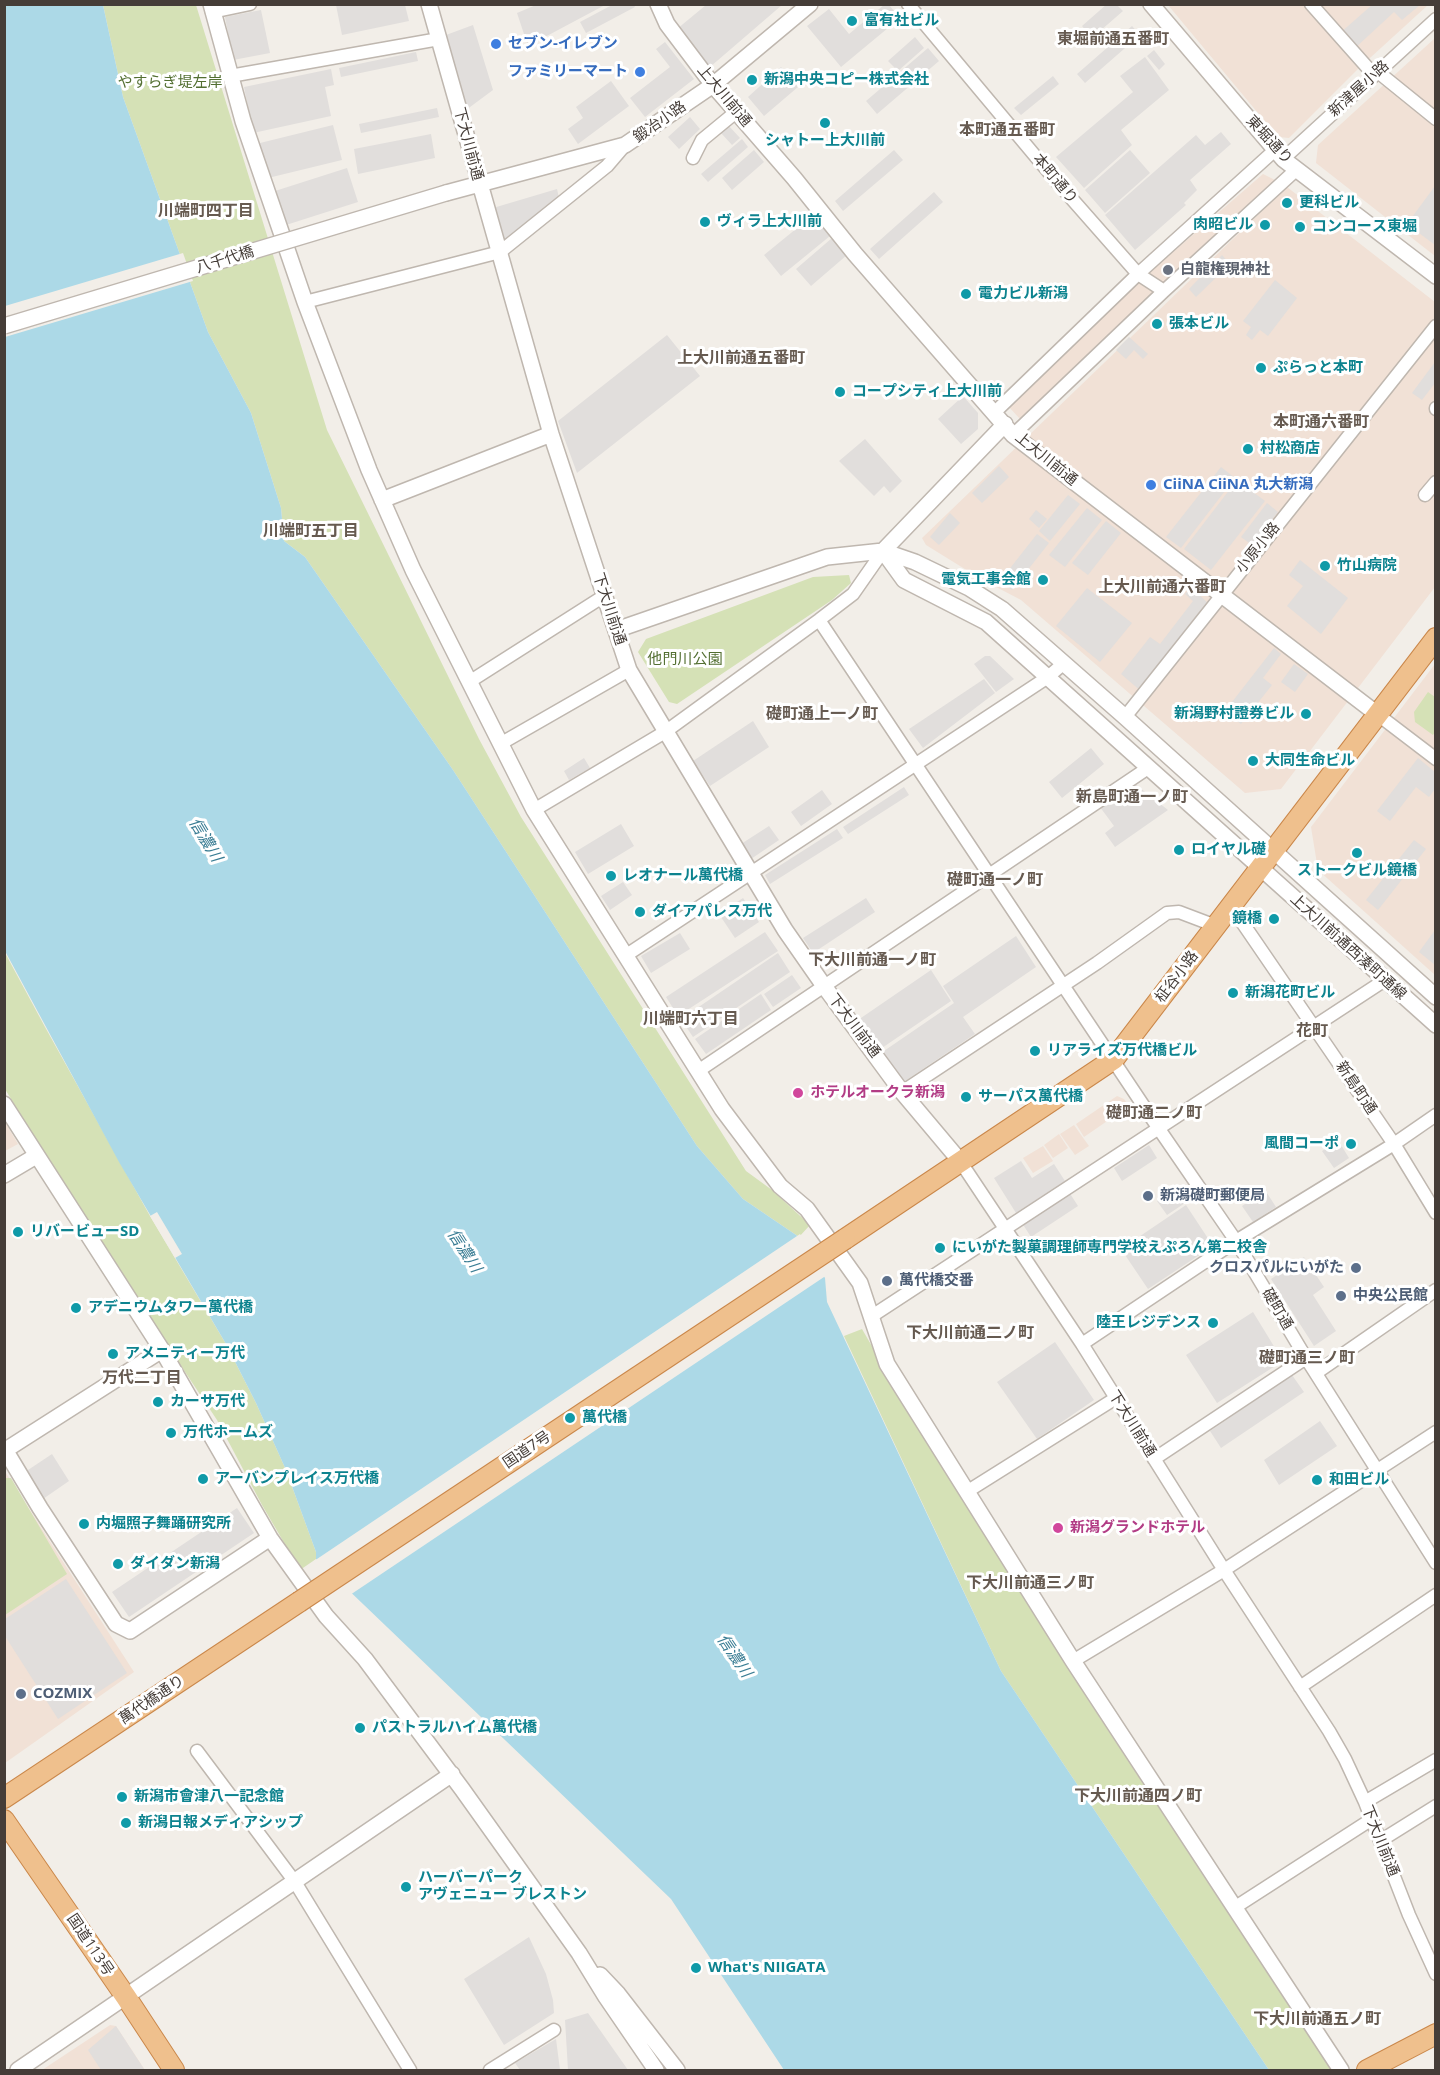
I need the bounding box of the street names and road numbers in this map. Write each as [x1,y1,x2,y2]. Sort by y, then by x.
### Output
street label: 新津屋小路 [1325,57,1393,121]
street label: 上大川前通 [693,61,755,131]
street label: 鍛冶小路 [630,97,690,147]
street label: 下大川前通 [450,105,486,183]
street label: 東堀通り [1242,112,1296,168]
street label: 本町通り [1029,150,1081,208]
street label: 八千代橋 [194,243,256,277]
street label: 上大川前通 [1011,428,1081,490]
street label: 小原小路 [1232,519,1284,577]
street label: 下大川前通 [589,571,629,647]
street label: 上大川前通西湊町通線 [1286,890,1410,1004]
street label: 柾谷小路 [1152,948,1202,1006]
street label: 下大川前通 [824,991,884,1061]
street label: 新島町通 [1332,1058,1380,1118]
street label: 礎町通 [1258,1285,1296,1333]
street label: 下大川前通 [1104,1387,1160,1461]
street label: 国道7号 [500,1428,554,1472]
street label: 萬代橋通り [116,1672,188,1728]
street label: 下大川前通 [1358,1803,1402,1879]
street label: 国道113号 [63,1911,117,1979]

